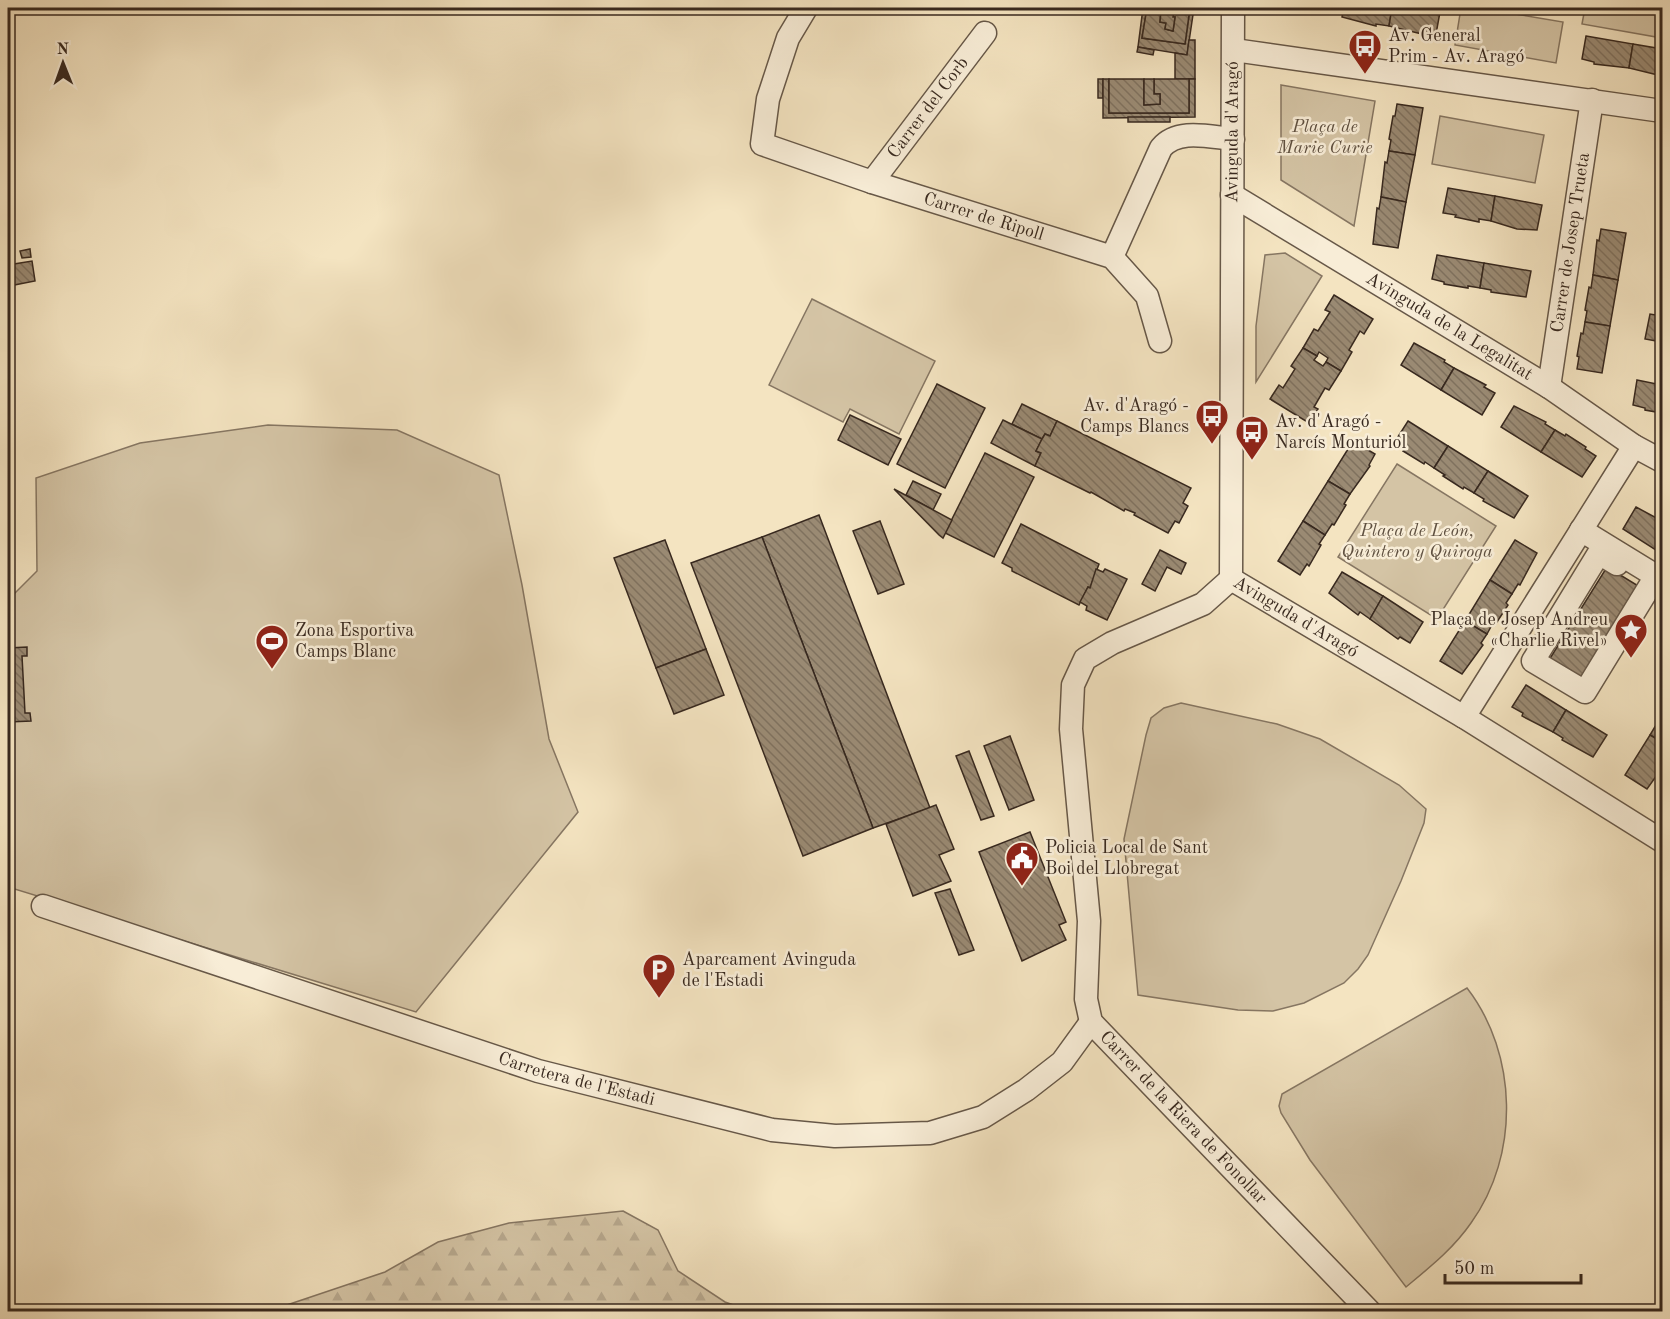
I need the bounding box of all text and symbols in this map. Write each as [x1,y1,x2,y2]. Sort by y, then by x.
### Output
place label: Av. General Prim - Av. Aragó [1388,27,1524,66]
bus stop icon: Av. General Prim - Av. Aragó [1347,28,1383,75]
north arrow [33,33,93,93]
text: N [57,42,70,58]
street label: Carrer del Corb [884,54,972,162]
street label: Avinguda d'Aragó [1223,61,1242,203]
park label: Plaça de Marie Curie [1276,118,1373,157]
street label: Carrer de Josep Trueta [1548,151,1593,334]
street label: Carrer de Ripoll [921,190,1046,244]
street label: Avinguda de la Legalitat [1363,269,1536,384]
place label: Av. d'Aragó - Camps Blancs [1080,397,1189,436]
bus stop icon: Av. d'Aragó - Camps Blancs [1194,398,1230,445]
place label: Av. d'Aragó - Narcís Monturiol [1275,413,1407,452]
bus stop icon: Av. d'Aragó - Narcís Monturiol [1234,414,1270,461]
park label: Plaça de León, Quintero y Quiroga [1341,522,1493,561]
street label: Avinguda d'Aragó [1230,573,1361,661]
place label: Plaça de Josep Andreu «Charlie Rivel» [1430,611,1608,650]
place icon: Plaça de Josep Andreu «Charlie Rivel» [1613,612,1649,659]
place label: Zona Esportiva Camps Blanc [295,622,414,661]
sports icon: Zona Esportiva Camps Blanc [254,623,290,670]
place label: Policia Local de Sant Boi del Llobregat [1045,839,1208,878]
public building icon: Policia Local de Sant Boi del Llobregat [1004,840,1040,887]
place label: Aparcament Avinguda de l'Estadi [682,951,856,990]
parking icon: Aparcament Avinguda de l'Estadi [641,952,677,999]
street label: Carrer de la Riera de Fonollar [1096,1028,1271,1208]
street label: Carretera de l'Estadi [496,1049,657,1109]
scale bar [1445,1247,1582,1285]
text: 50 m [1454,1260,1494,1278]

